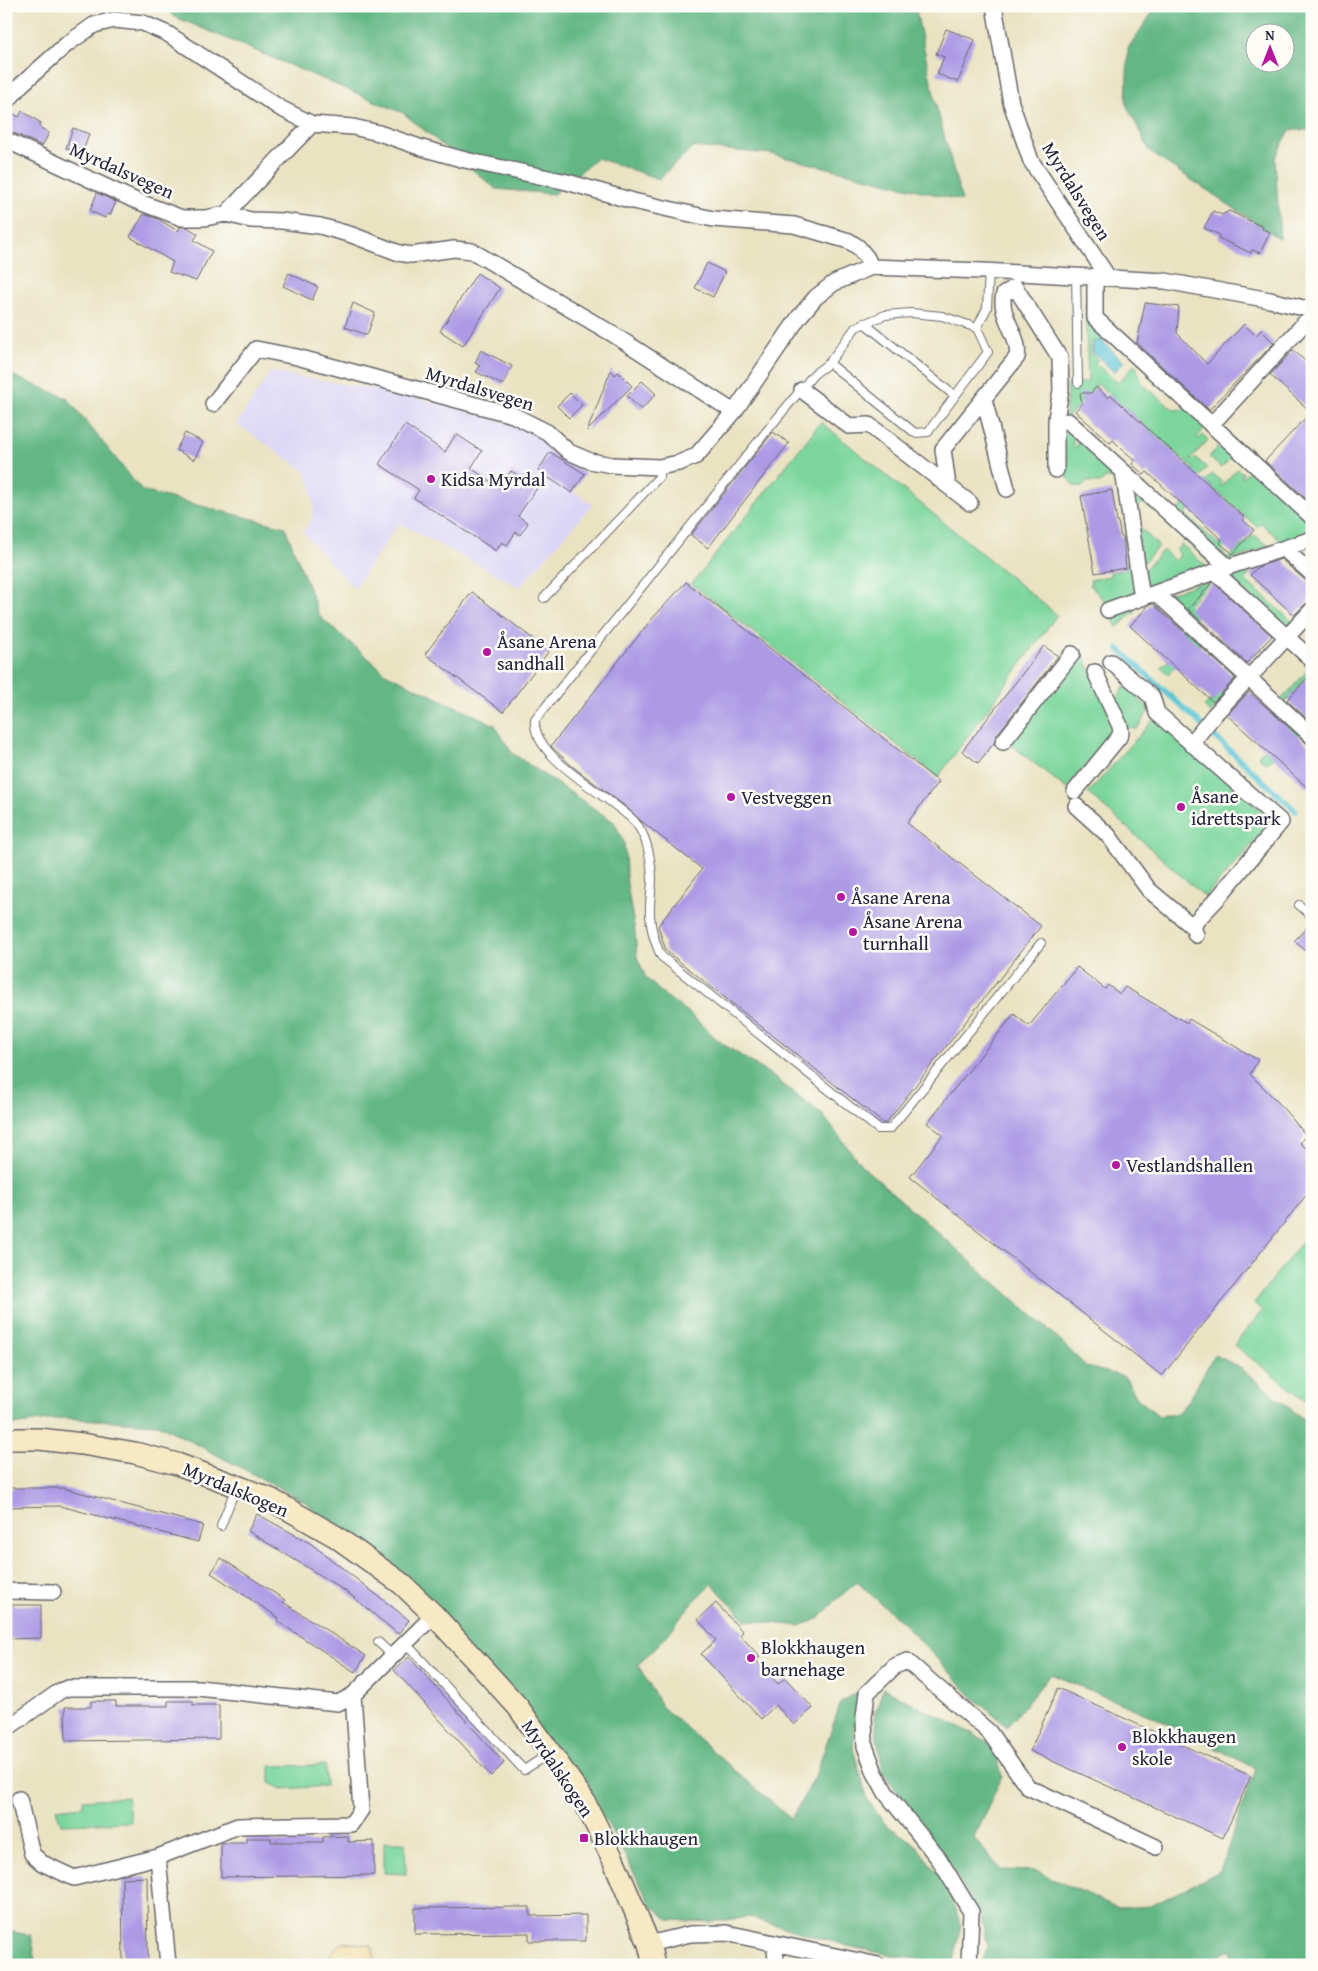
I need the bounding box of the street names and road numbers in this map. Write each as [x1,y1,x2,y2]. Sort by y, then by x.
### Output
street label: Myrdalsvegen [65,135,179,206]
street label: Myrdalsvegen [1036,136,1119,246]
street label: Myrdalsvegen [423,358,538,418]
street label: Myrdalskogen [179,1454,294,1524]
street label: Myrdalskogen [515,1713,601,1823]

